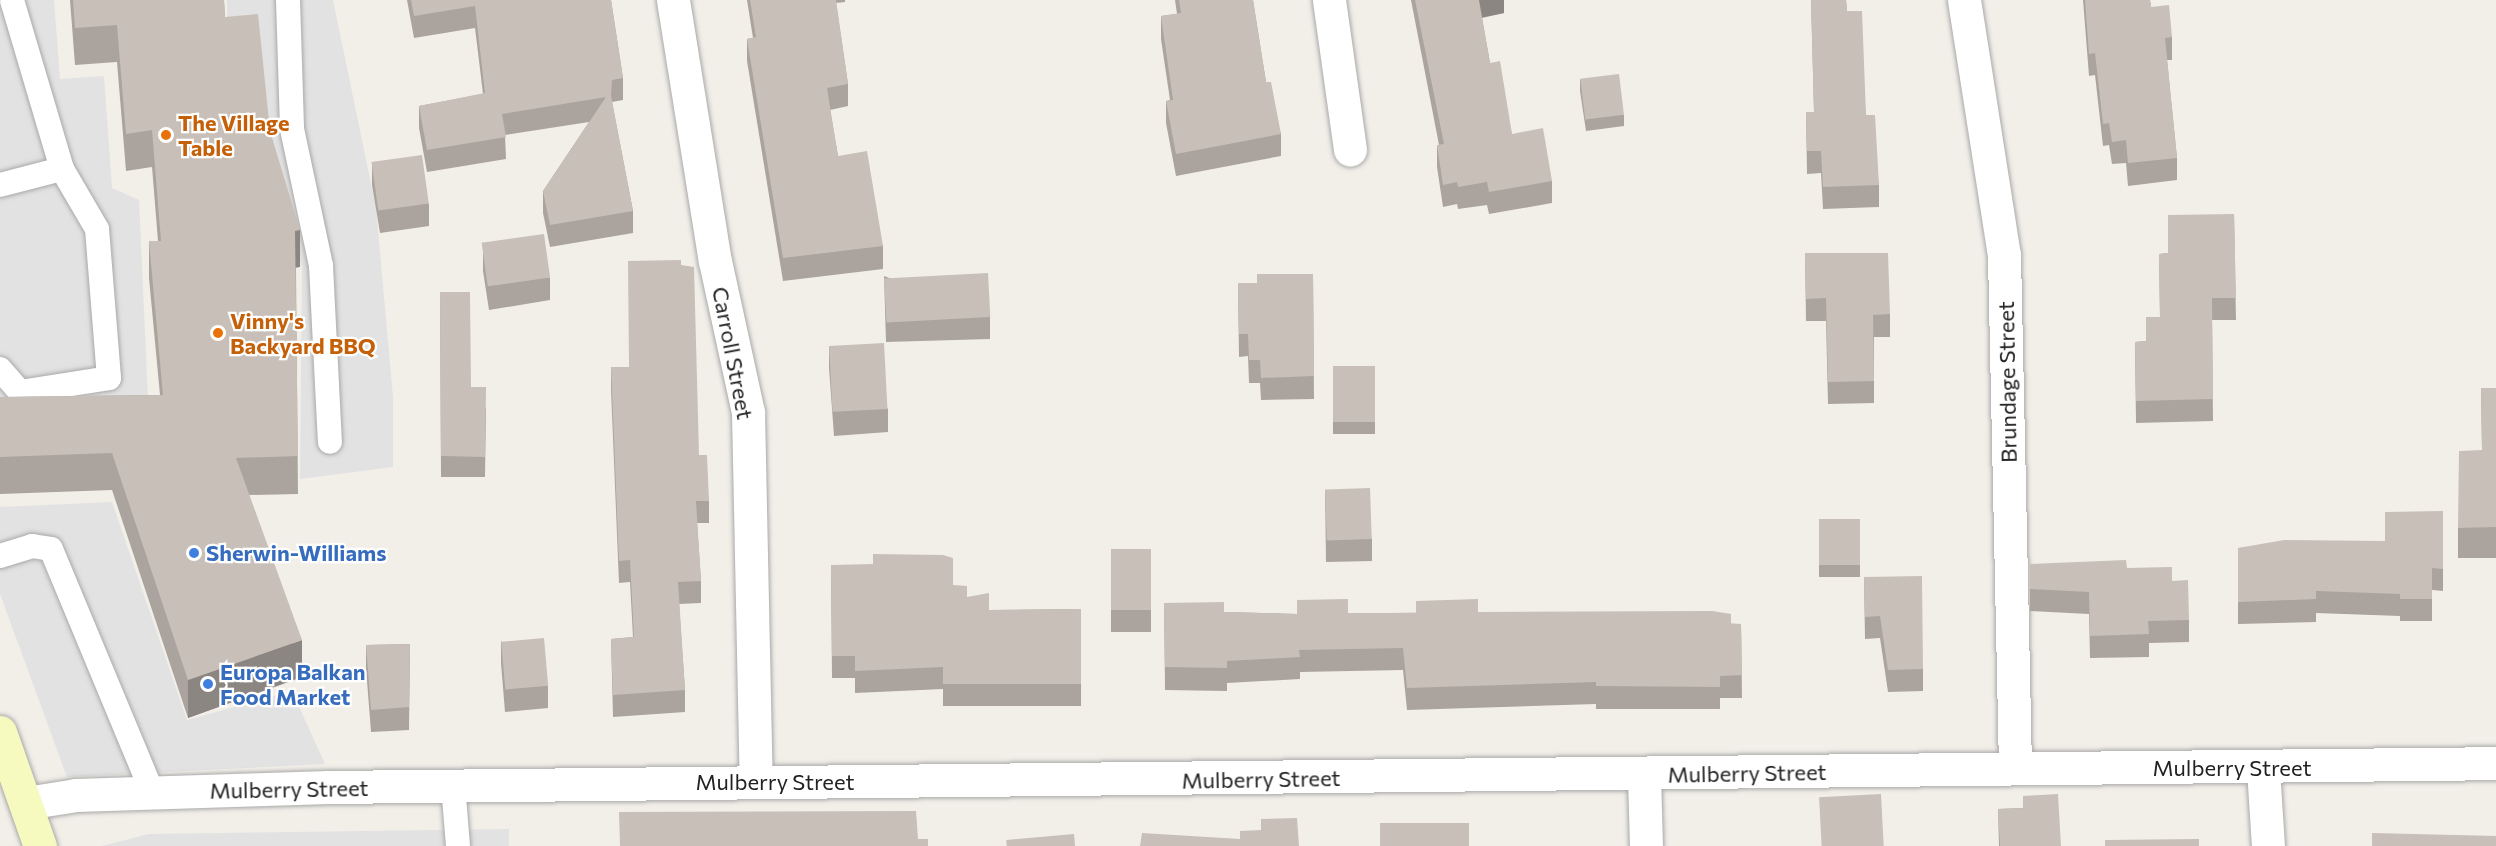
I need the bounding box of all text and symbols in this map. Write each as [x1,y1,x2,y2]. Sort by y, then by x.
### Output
place label: The Village Table [178,109,289,160]
marker: The Village Table [159,128,173,142]
street label: Carroll Street [707,284,759,422]
street label: Brundage Street [1992,301,2022,463]
place label: Vinny's Backyard BBQ [230,307,376,358]
marker: Vinny's Backyard BBQ [211,326,225,340]
place label: Sherwin-Williams [206,540,387,566]
marker: Sherwin-Williams [187,546,201,560]
place label: Europa Balkan Food Market [220,658,366,710]
marker: Europa Balkan Food Market [201,677,215,691]
street label: Mulberry Street [2153,755,2311,781]
street label: Mulberry Street [1667,758,1827,788]
street label: Mulberry Street [1181,764,1341,794]
street label: Mulberry Street [696,769,854,795]
street label: Mulberry Street [209,774,369,804]

